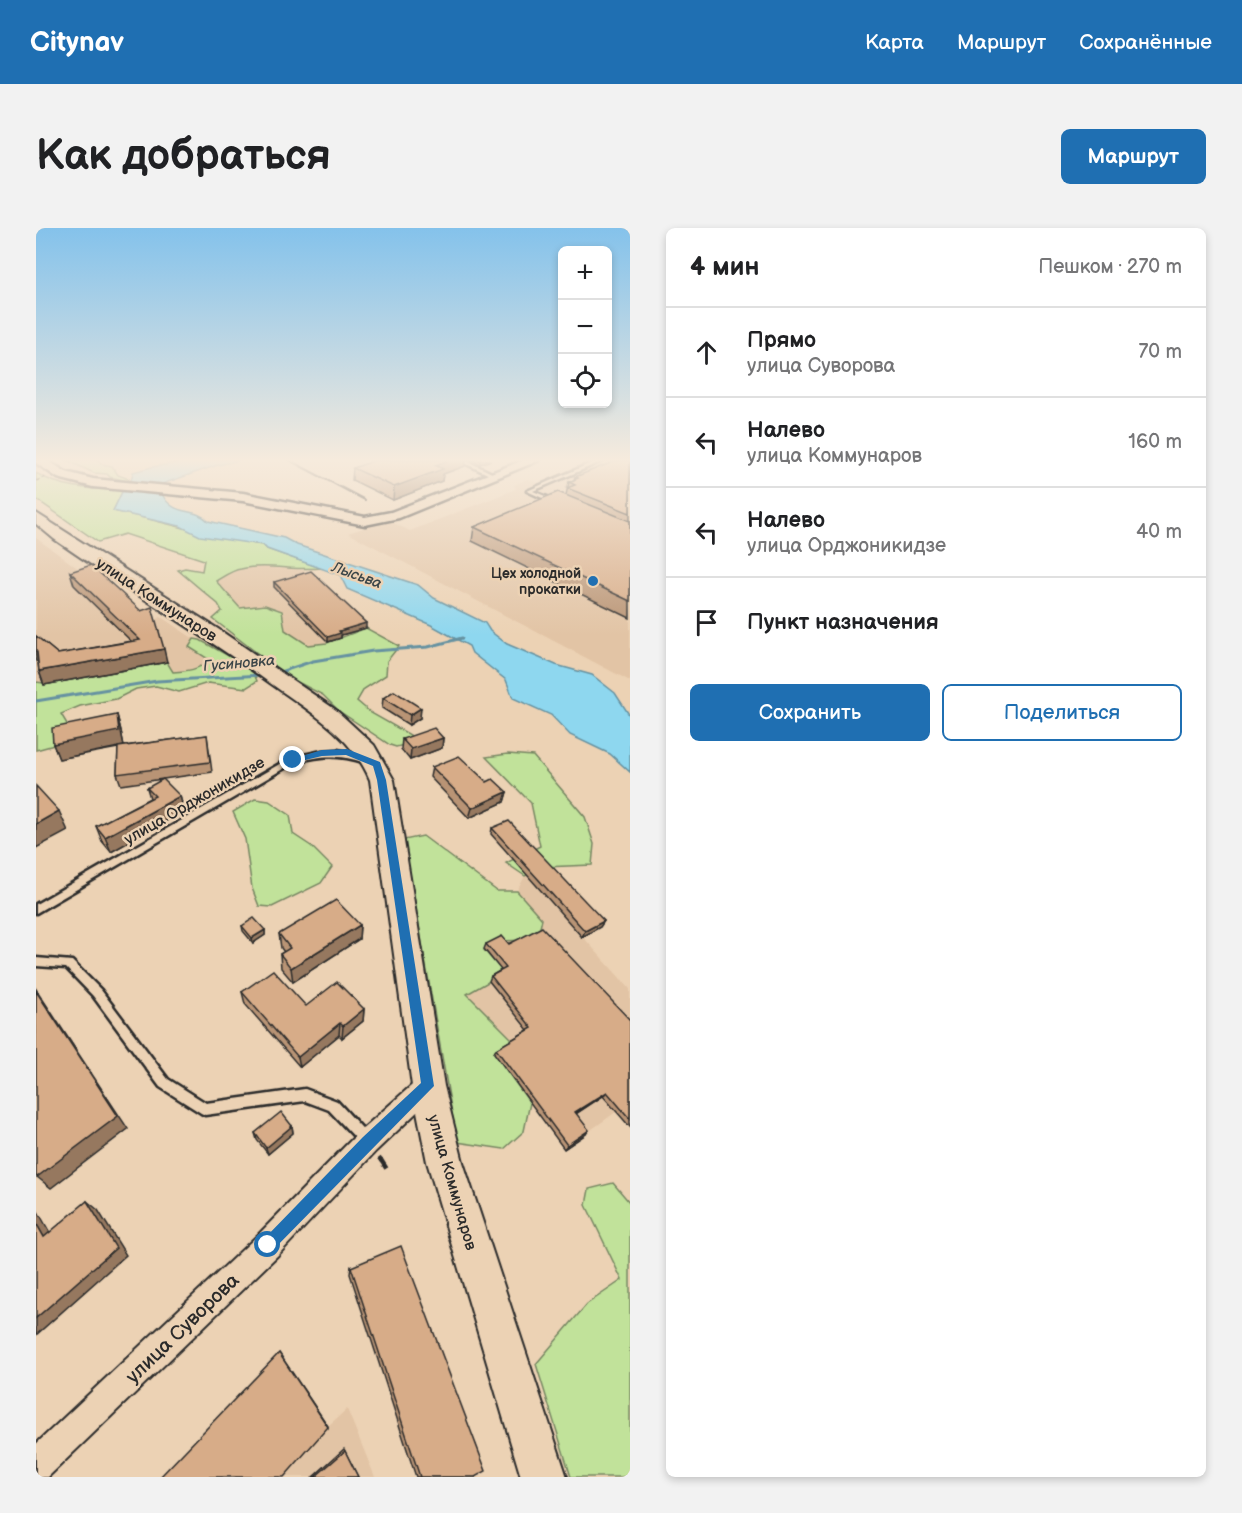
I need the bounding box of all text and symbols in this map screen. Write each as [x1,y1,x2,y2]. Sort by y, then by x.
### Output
text: Citynav [30,26,124,59]
text: Карта [865,30,924,55]
text: Маршрут [957,30,1046,55]
text: Сохранённые [1079,30,1212,55]
button: Маршрут [1061,129,1206,184]
text: Как добраться [36,131,331,182]
map controls [558,246,612,408]
button: + [558,246,612,300]
text: 4 мин [690,252,759,283]
text: Пешком · 270 m [1038,255,1182,279]
button: − [558,300,612,354]
text: Прямо [747,327,816,354]
icon: ahead [690,336,723,369]
text: 70 m [1138,340,1182,364]
button: locate [558,354,612,408]
text: улица Суворова [747,354,895,378]
text: Налево [747,417,825,444]
icon: left [690,426,723,459]
text: 160 m [1128,430,1182,454]
text: улица Коммунаров [747,444,922,468]
text: Налево [747,507,825,534]
icon: left [690,516,723,549]
text: 40 m [1136,520,1182,544]
text: улица Орджоникидзе [747,534,946,558]
street label: улица Коммунаров [92,554,221,647]
water label: Лысьва [328,557,385,593]
place label: Цех холодной прокатки [491,565,581,598]
marker: Цех холодной прокатки [586,574,600,588]
icon: arrive [690,606,723,639]
text: Пункт назначения [747,609,939,636]
water label: Гусиновка [202,651,276,676]
button: Сохранить [690,684,930,741]
button: Поделиться [942,684,1182,741]
route end [279,746,305,772]
street label: улица Орджоникидзе [121,753,269,849]
street label: улица Коммунаров [423,1113,480,1253]
route start [254,1231,280,1257]
street label: улица Суворова [121,1268,245,1389]

